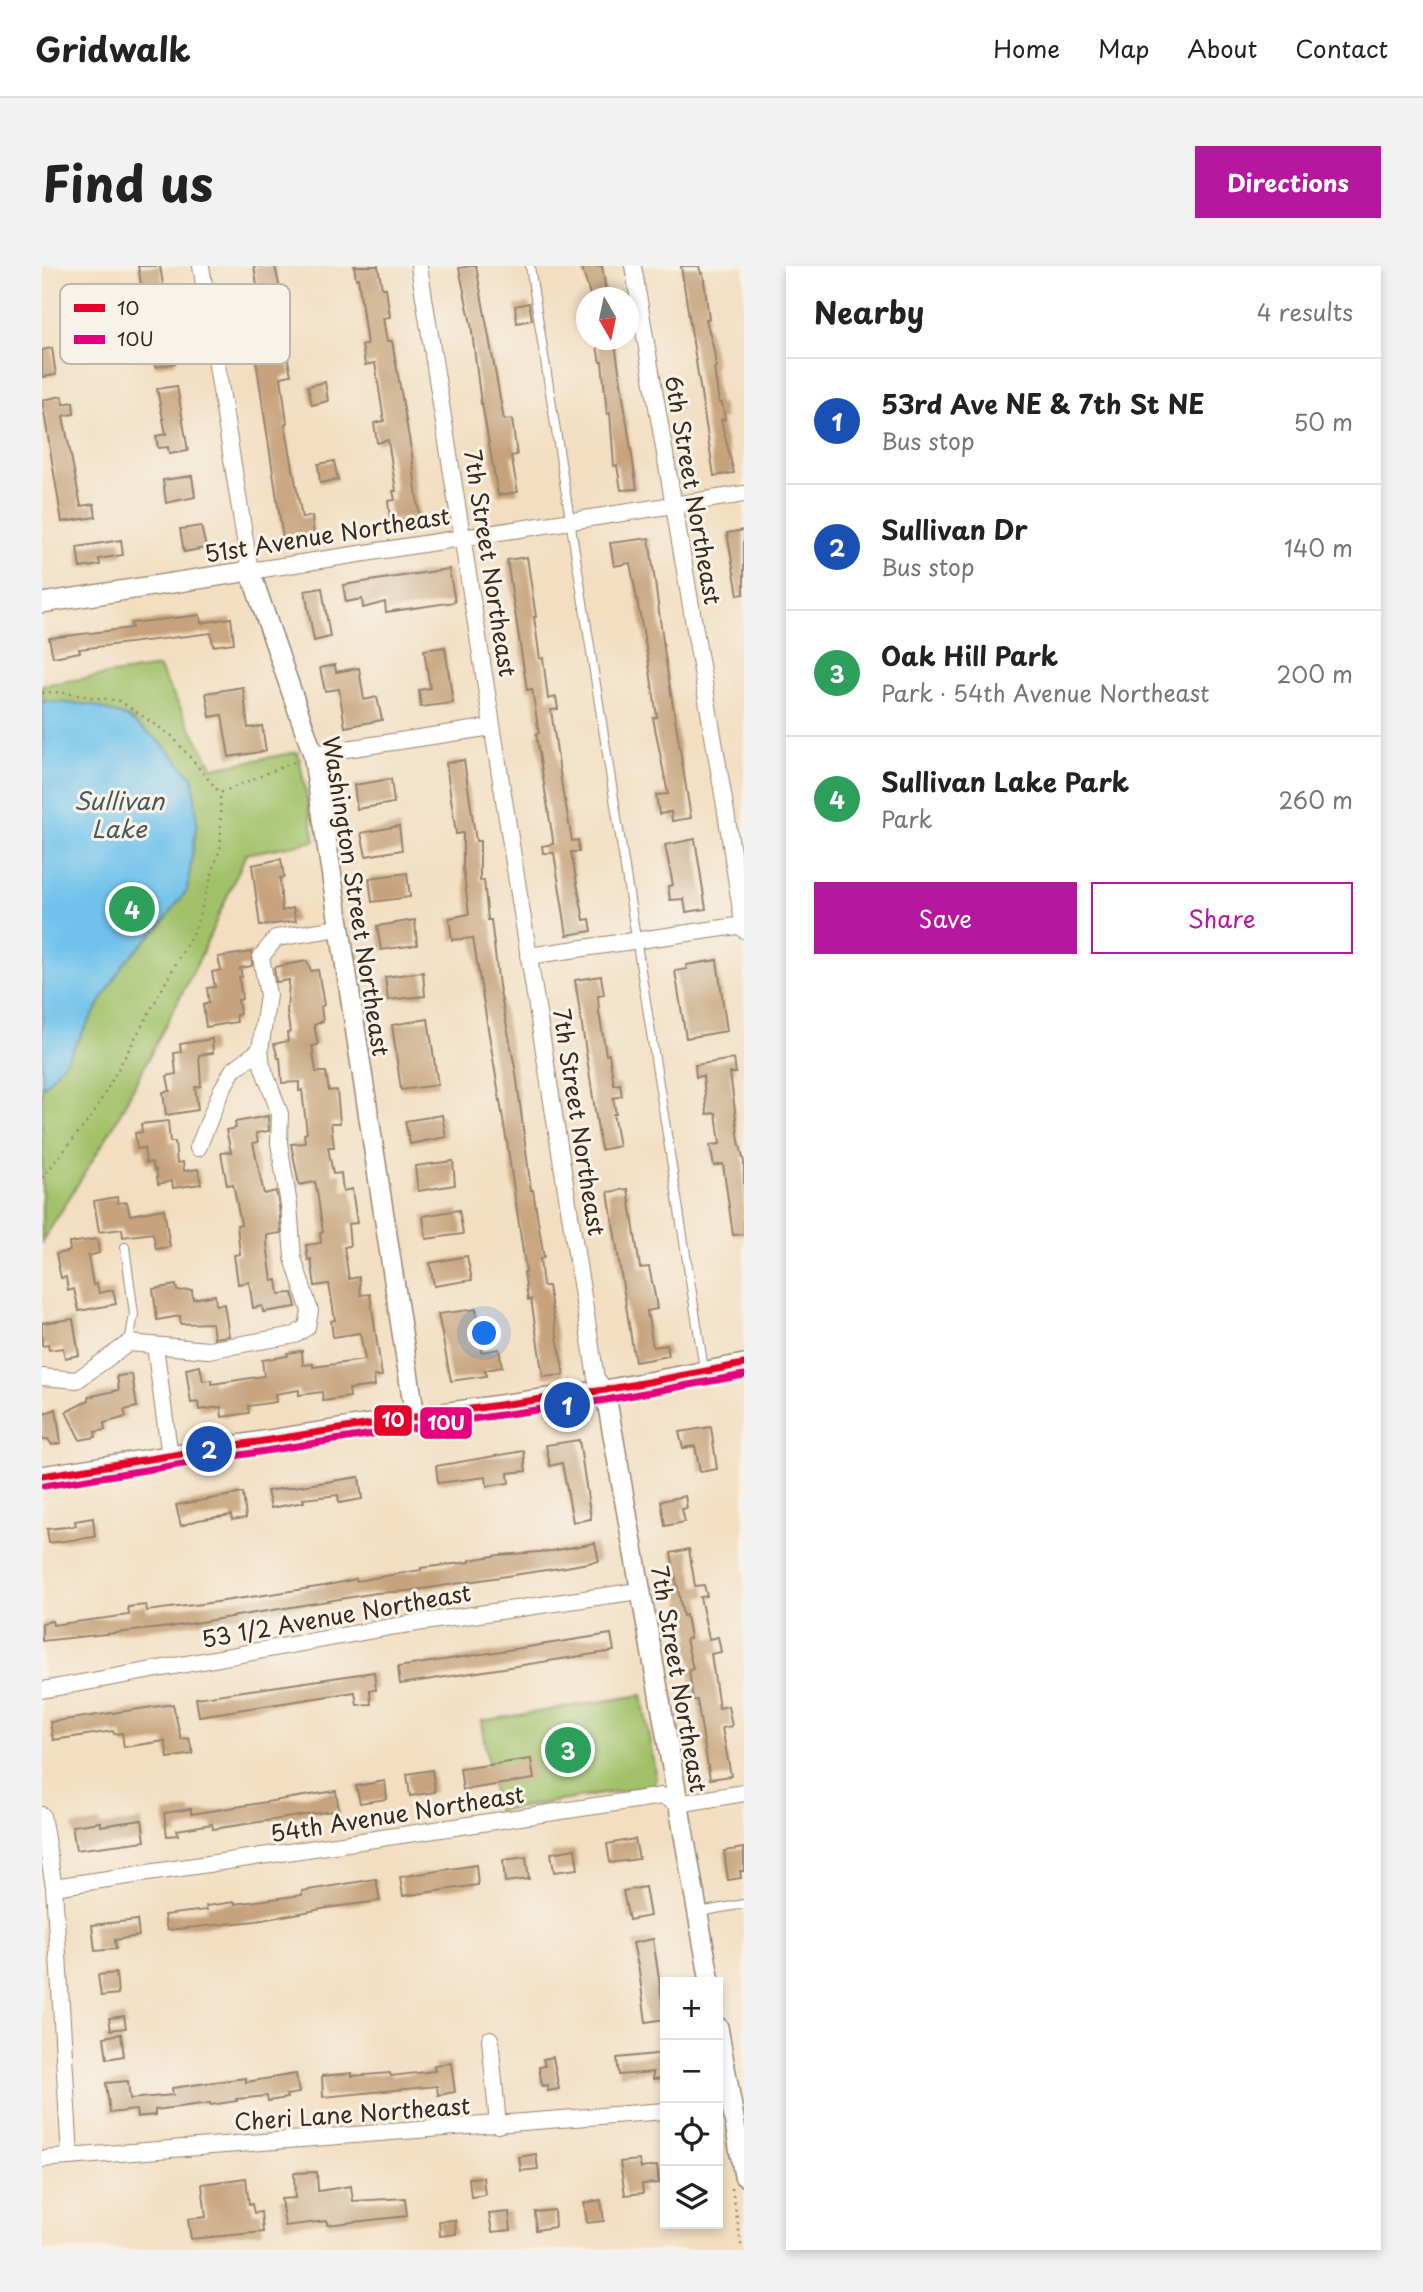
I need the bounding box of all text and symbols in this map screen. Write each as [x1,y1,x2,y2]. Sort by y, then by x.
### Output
text: Gridwalk [35,23,191,73]
text: Home [993,30,1060,66]
text: Map [1098,30,1149,66]
text: About [1187,30,1257,66]
text: Contact [1295,30,1388,66]
text: Find us [42,145,213,219]
button: Directions [1195,146,1381,218]
legend [60,284,290,364]
north arrow [576,287,639,350]
text: Nearby [814,289,924,334]
text: 10 [117,293,139,321]
text: 4 results [1257,294,1353,329]
text: 10U [117,324,154,352]
street label: 6th Street Northeast [657,373,731,607]
text: 53rd Ave NE & 7th St NE [881,384,1205,423]
text: 1 [832,404,843,439]
text: 50 m [1293,404,1353,439]
text: Bus stop [881,423,975,458]
street label: 7th Street Northeast [456,447,526,679]
street label: 51st Avenue Northeast [202,497,452,571]
text: Sullivan Dr [881,510,1028,549]
text: 2 [829,530,845,565]
text: 140 m [1284,530,1353,565]
text: Bus stop [881,549,975,584]
text: Oak Hill Park [881,636,1058,675]
text: 3 [829,656,845,691]
text: 200 m [1276,656,1353,691]
text: Park · 54th Avenue Northeast [881,675,1210,710]
street label: Washington Street Northeast [314,734,400,1058]
text: Sullivan Lake Park [881,762,1129,801]
water label: Sullivan Lake [74,782,166,846]
text: 4 [829,782,845,817]
text: 260 m [1278,782,1353,817]
text: Park [881,801,932,836]
button: Save [814,882,1077,954]
button: Share [1091,882,1353,954]
pin: 4 [109,883,155,935]
street label: 7th Street Northeast [545,1006,615,1238]
your location [467,1316,501,1350]
pin: 1 [544,1379,590,1431]
line badge: 10 [373,1404,413,1437]
text: 10 [381,1405,405,1433]
line badge: 10U [419,1406,473,1440]
text: 10U [427,1408,465,1436]
pin: 2 [186,1423,232,1475]
street label: 7th Street Northeast [643,1563,717,1795]
street label: 53 1/2 Avenue Northeast [198,1574,474,1656]
pin: 3 [545,1724,591,1776]
street label: 54th Avenue Northeast [268,1776,526,1850]
map controls [660,1977,723,2229]
button: + [660,1977,723,2040]
button: − [660,2040,723,2103]
street label: Cheri Lane Northeast [233,2087,471,2139]
button: locate [660,2103,723,2166]
button: layers [660,2166,723,2229]

